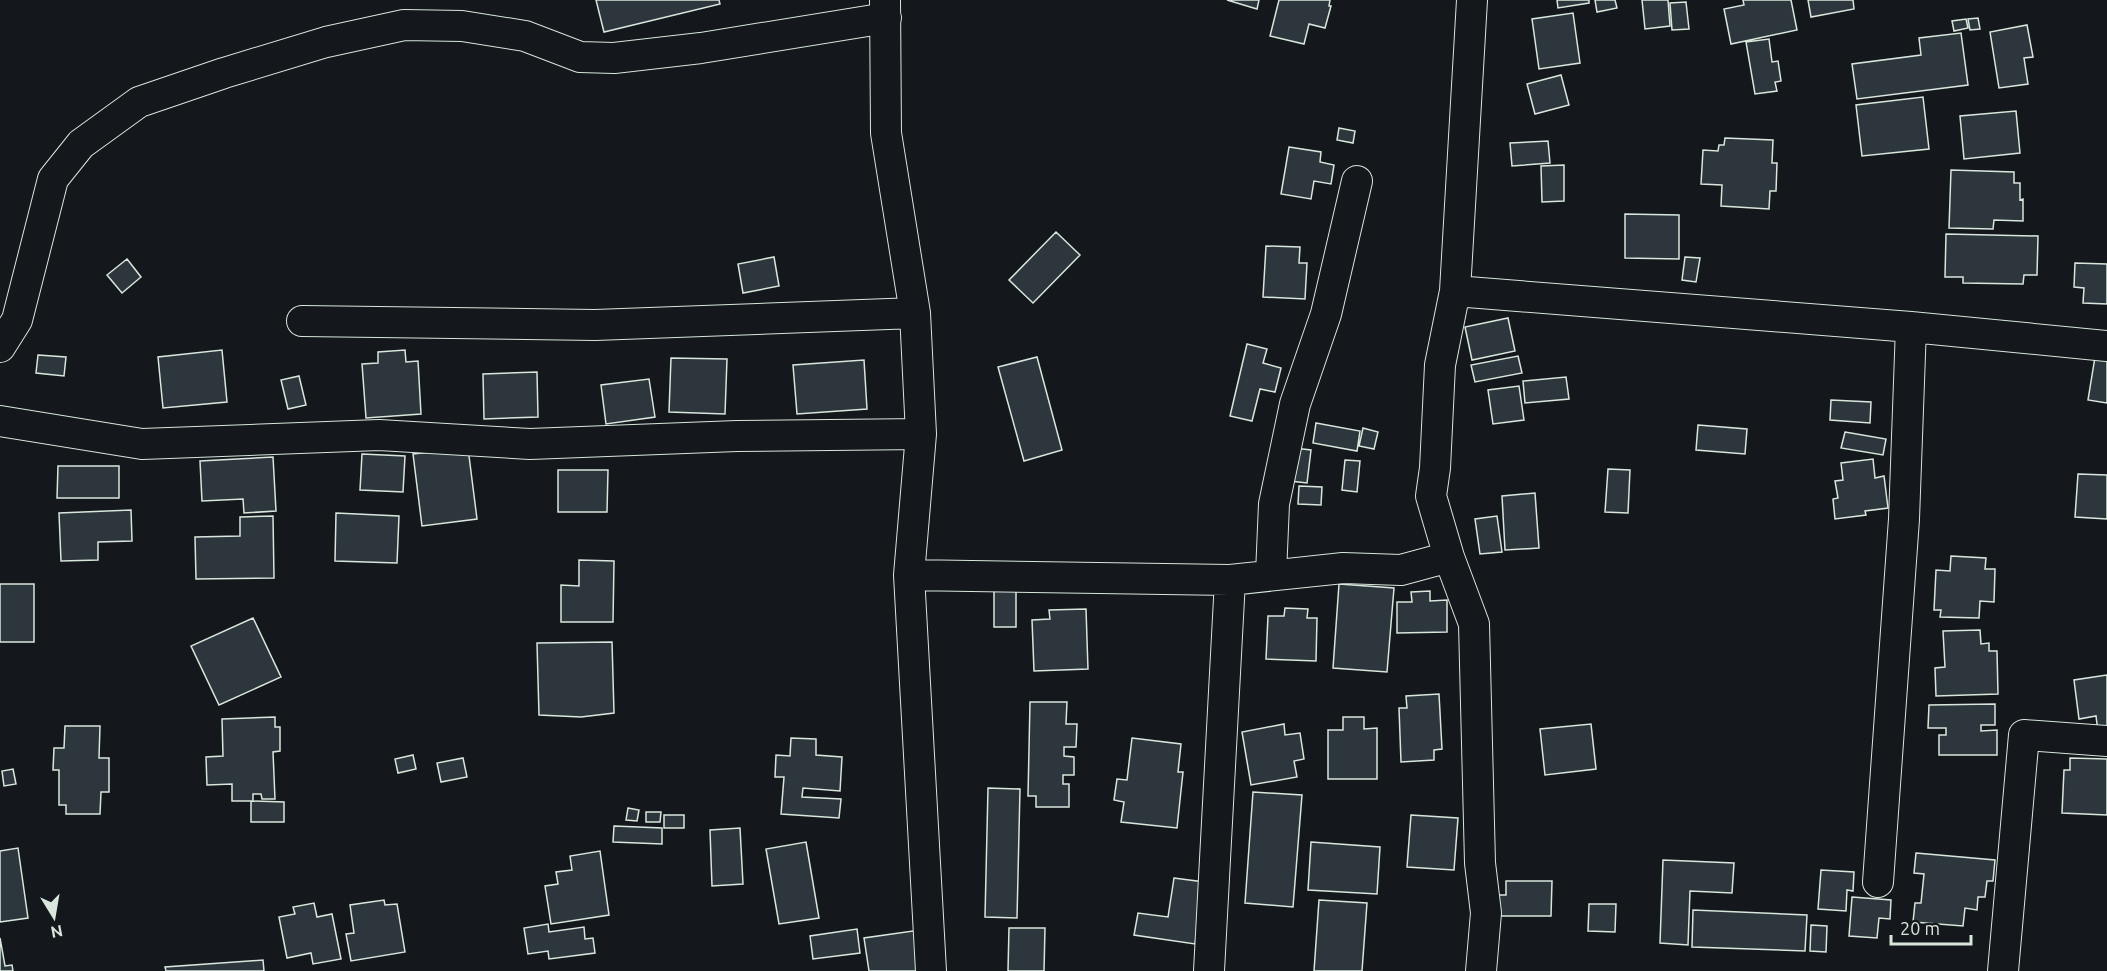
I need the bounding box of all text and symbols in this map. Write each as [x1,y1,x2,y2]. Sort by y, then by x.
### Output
north arrow [24,887,84,947]
scale bar [1891,908,1970,946]
text: 20 m [1900,918,1940,938]
text: N [49,922,64,942]

